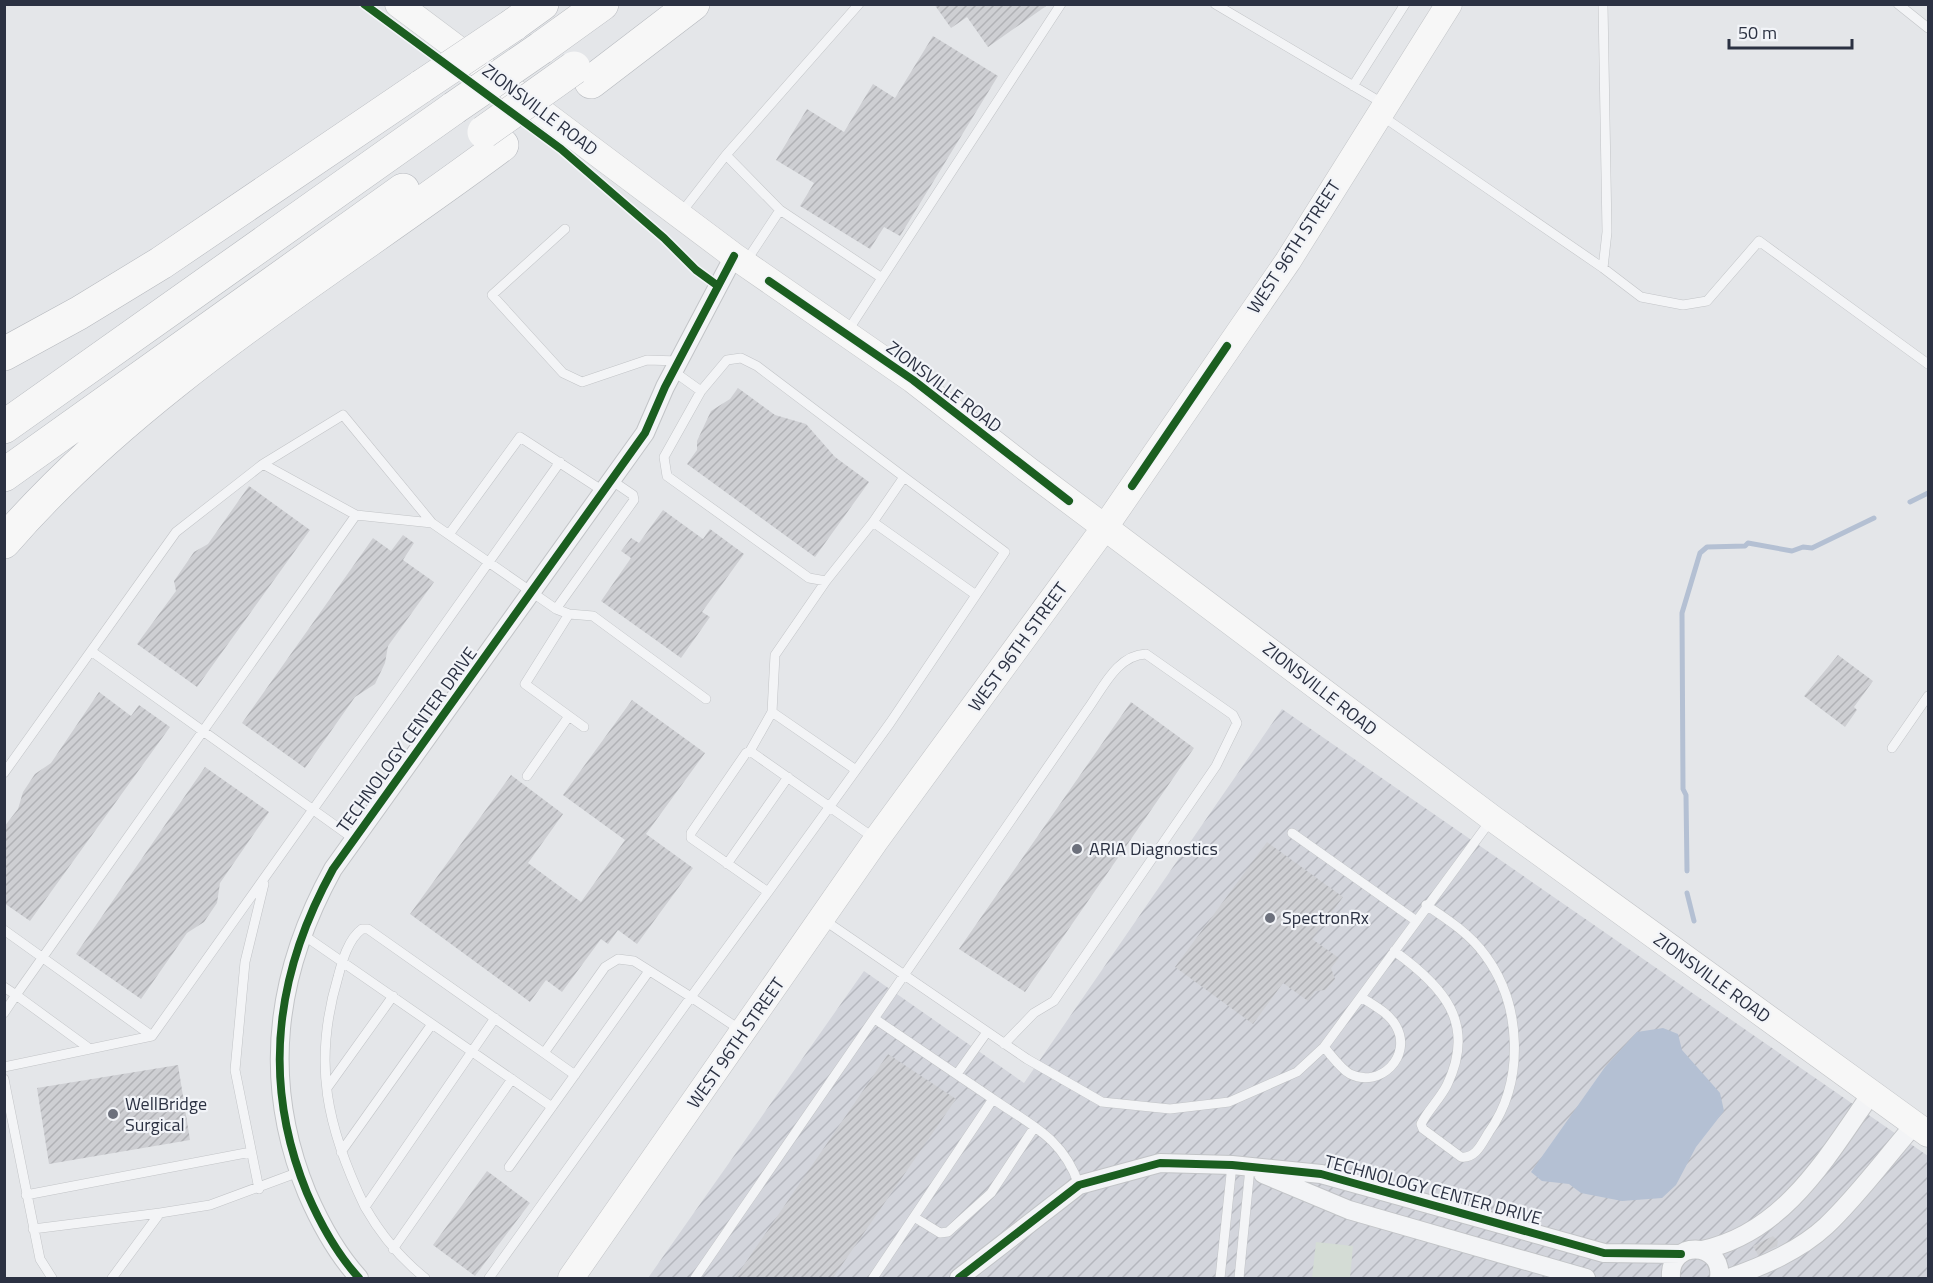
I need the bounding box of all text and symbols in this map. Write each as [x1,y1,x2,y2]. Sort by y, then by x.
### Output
scale bar [1729,12,1852,50]
text: 50 m [1738,19,1777,46]
street label: ZIONSVILLE ROAD [477,57,604,162]
street label: WEST 96TH STREET [1240,174,1347,319]
street label: ZIONSVILLE ROAD [881,334,1008,439]
street label: WEST 96TH STREET [961,576,1074,717]
street label: ZIONSVILLE ROAD [1257,635,1383,742]
street label: TECHNOLOGY CENTER DRIVE [330,641,483,838]
place label: ARIA Diagnostics [1089,835,1218,862]
marker: ARIA Diagnostics [1070,842,1084,856]
place label: SpectronRx [1282,904,1369,931]
marker: SpectronRx [1263,911,1277,925]
street label: ZIONSVILLE ROAD [1648,926,1776,1029]
street label: WEST 96TH STREET [680,971,791,1114]
place label: WellBridge Surgical [125,1090,207,1138]
marker: WellBridge Surgical [106,1107,120,1121]
street label: TECHNOLOGY CENTER DRIVE [1322,1148,1545,1232]

